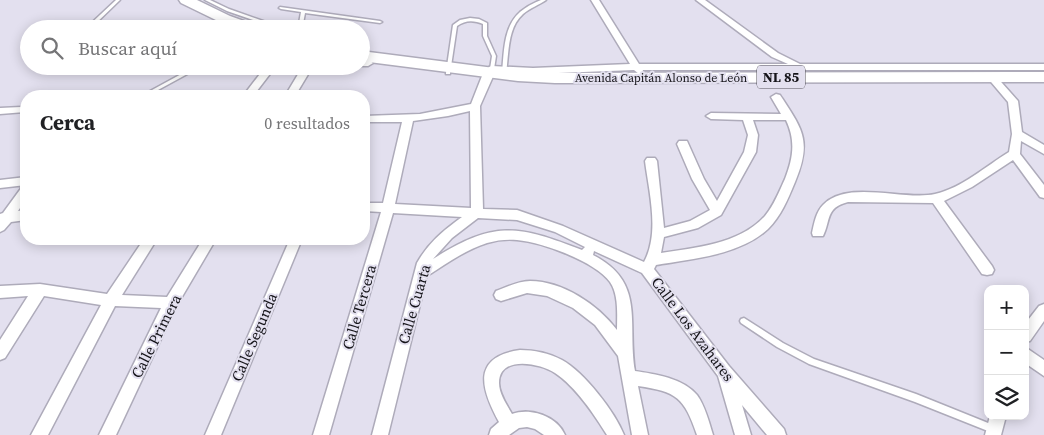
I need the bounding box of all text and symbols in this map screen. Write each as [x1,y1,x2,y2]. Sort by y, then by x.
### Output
search box [20,20,370,75]
icon: search [38,34,66,62]
text: Buscar aquí [78,35,177,61]
road number: NL 85 [757,66,805,88]
street label: Avenida Capitán Alonso de León [575,70,747,86]
text: Cerca [40,108,95,137]
text: 0 resultados [264,112,350,134]
street label: Calle Cuarta [393,261,435,346]
street label: Calle Tercera [337,262,381,352]
street label: Calle Los Azahares [647,272,739,386]
map controls [984,285,1029,420]
button: + [984,285,1029,330]
street label: Calle Segunda [226,289,282,384]
street label: Calle Primera [126,290,186,382]
button: − [984,330,1029,375]
button: layers [984,375,1029,420]

